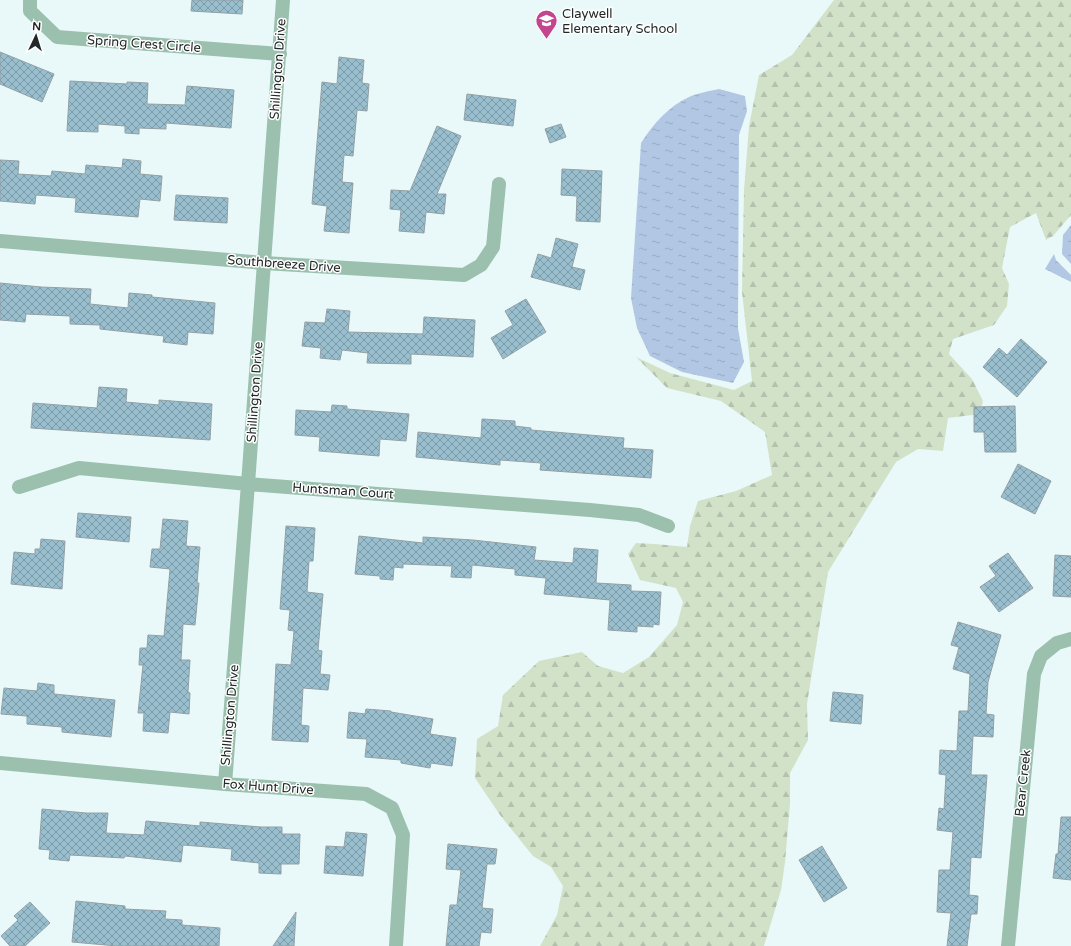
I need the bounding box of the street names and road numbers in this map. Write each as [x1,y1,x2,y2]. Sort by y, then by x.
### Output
street label: Shillington Drive [266,18,290,120]
street label: Spring Crest Circle [87,32,201,56]
street label: Southbreeze Drive [227,252,341,276]
street label: Shillington Drive [243,341,267,443]
street label: Huntsman Court [292,479,394,503]
street label: Shillington Drive [218,664,242,766]
street label: Bear Creek [1012,749,1034,817]
street label: Fox Hunt Drive [222,776,314,798]

